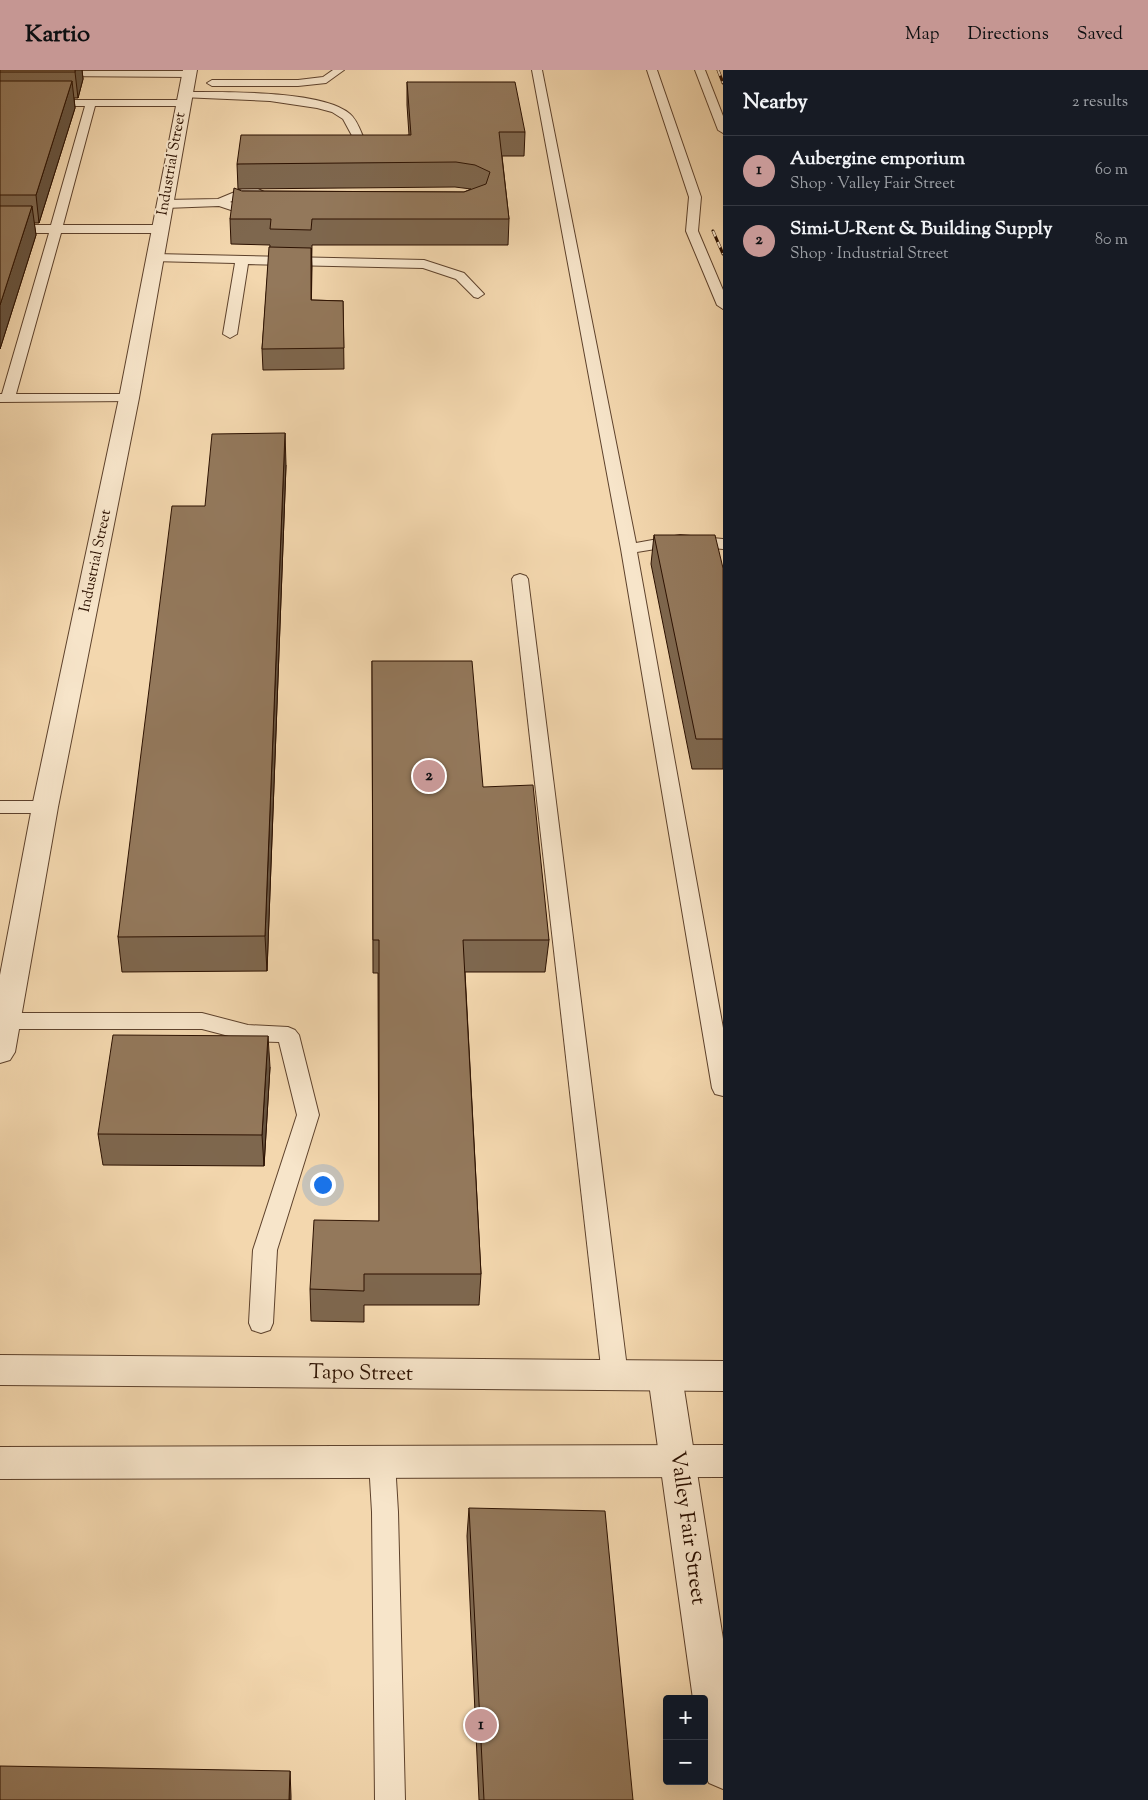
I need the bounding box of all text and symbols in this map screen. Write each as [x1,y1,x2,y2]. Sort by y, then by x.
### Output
text: Kartio [25,18,90,52]
text: Map [905,22,940,48]
text: Directions [968,22,1049,48]
text: Saved [1077,22,1123,48]
text: Nearby [743,88,808,118]
text: 2 results [1072,91,1128,114]
street label: Industrial Street [153,111,191,217]
text: Aubergine emporium [790,146,965,173]
text: 1 [756,159,762,182]
text: 60 m [1095,159,1128,182]
text: Shop · Valley Fair Street [790,173,955,196]
text: Simi-U-Rent & Building Supply [790,216,1052,243]
text: 2 [755,229,763,252]
text: 80 m [1095,229,1128,252]
text: Shop · Industrial Street [790,243,949,266]
street label: Industrial Street [75,508,117,614]
pin: 2 [413,757,445,795]
your location [310,1172,336,1198]
street label: Tapo Street [309,1358,413,1390]
street label: Valley Fair Street [661,1449,713,1607]
map controls [663,1695,708,1785]
button: + [663,1695,708,1740]
pin: 1 [465,1706,497,1744]
button: − [663,1740,708,1785]

